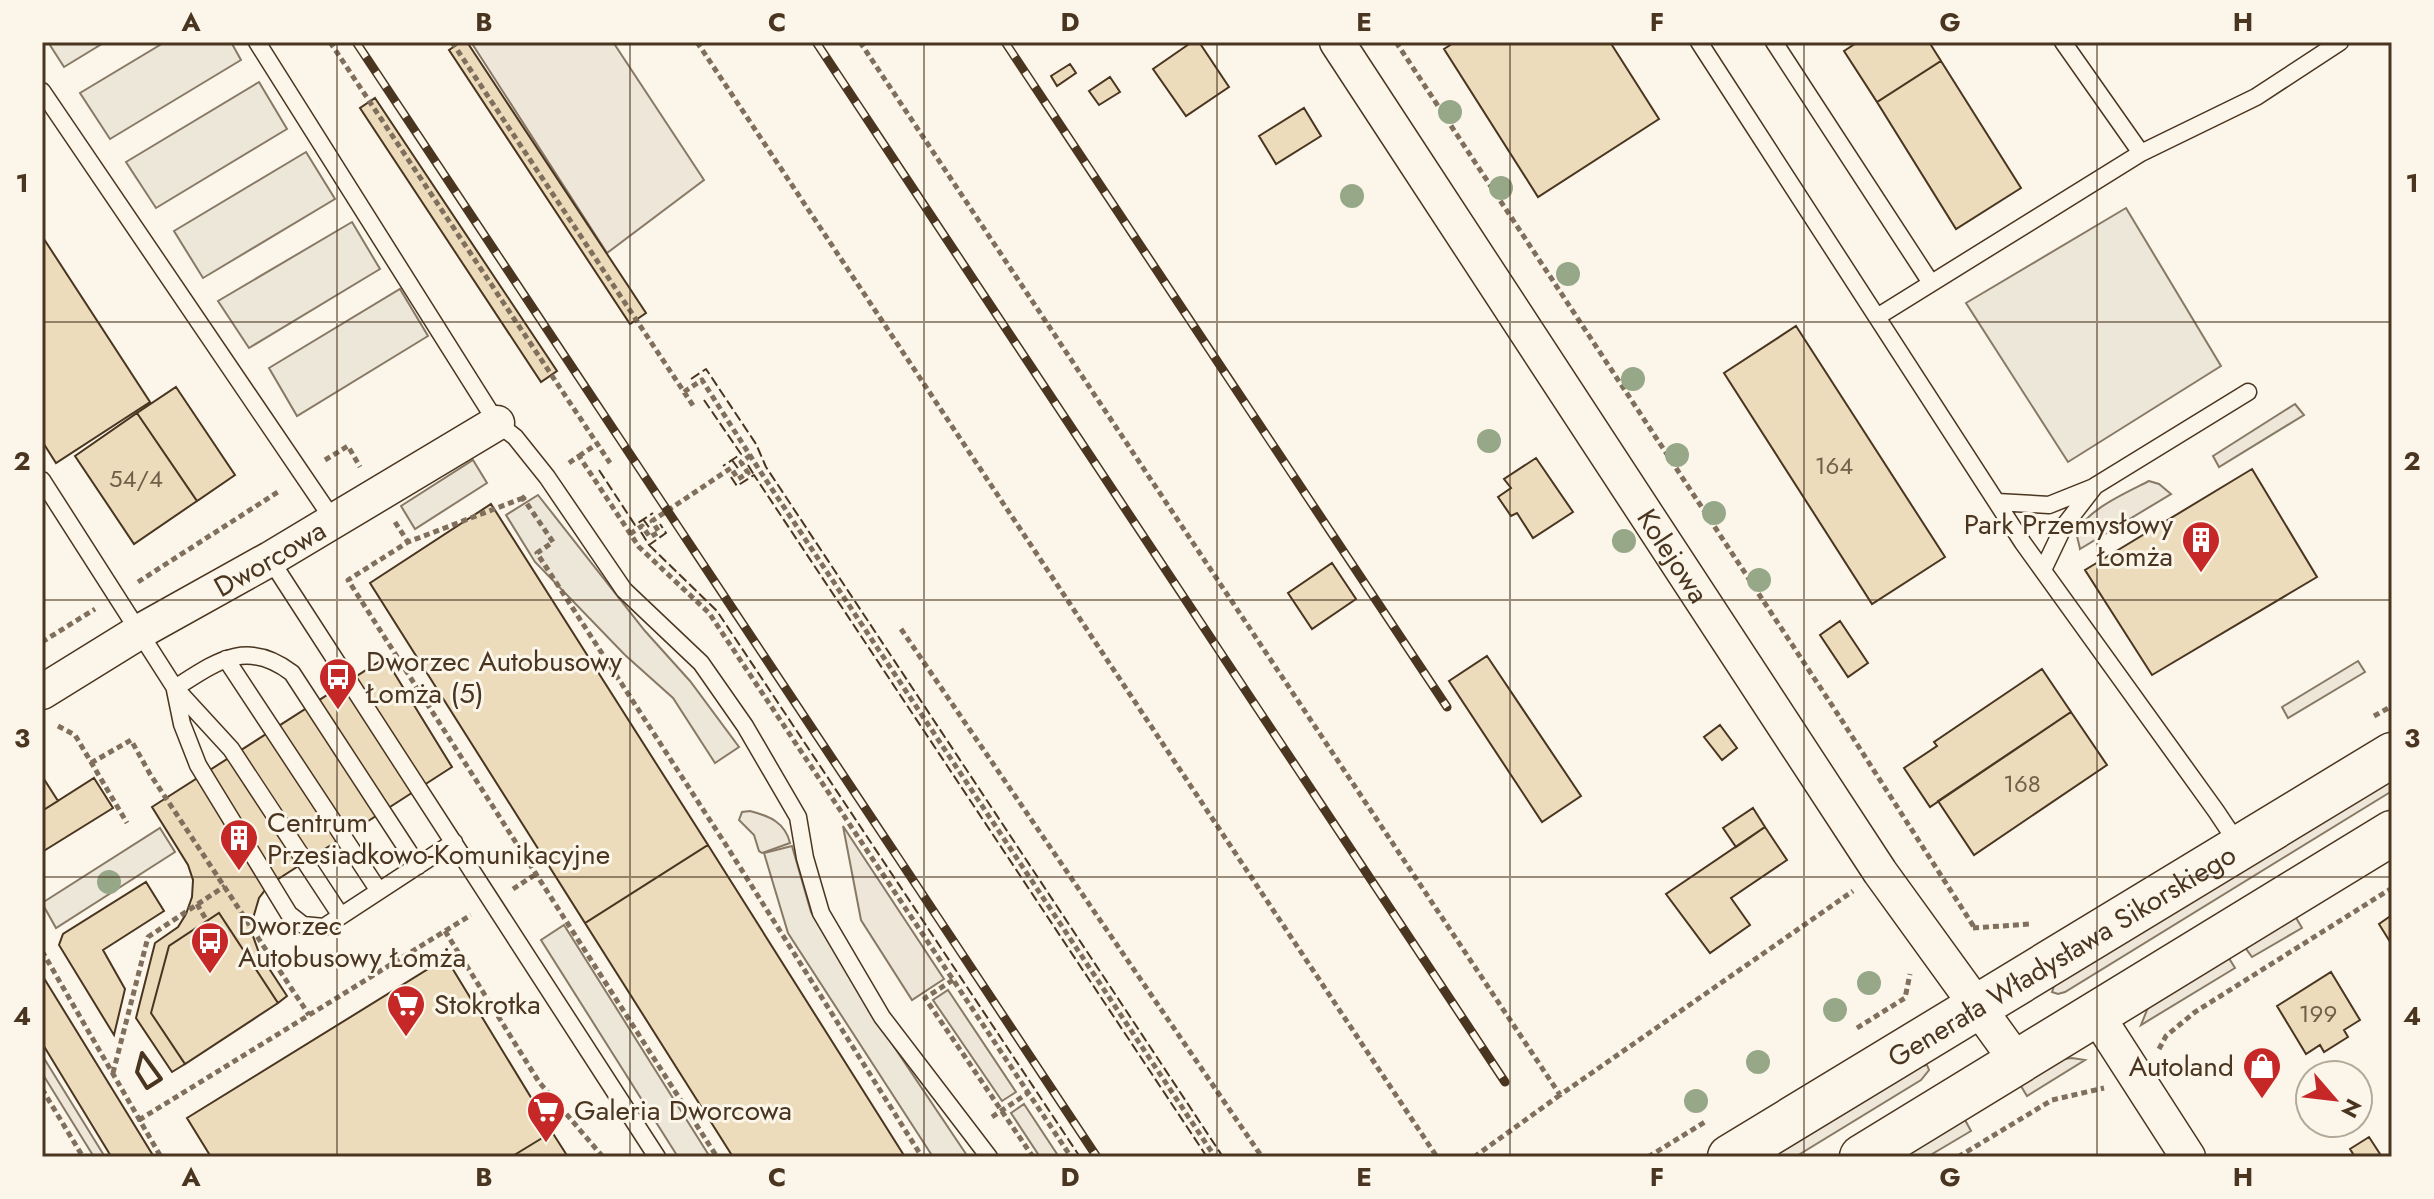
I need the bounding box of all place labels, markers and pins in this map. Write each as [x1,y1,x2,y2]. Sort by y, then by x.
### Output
place label: Park Przemysłowy Łomża [1964,504,2174,577]
building icon: Park Przemysłowy Łomża [2180,519,2222,574]
place label: Dworzec Autobusowy Łomża (5) [365,641,623,714]
bus stop icon: Dworzec Autobusowy Łomża (5) [317,656,359,711]
place label: Centrum Przesiadkowo-Komunikacyjne [267,802,610,875]
building icon: Centrum Przesiadkowo-Komunikacyjne [218,817,260,872]
place label: Dworzec Autobusowy Łomża [238,905,466,978]
bus stop icon: Dworzec Autobusowy Łomża [189,920,231,975]
supermarket icon: Stokrotka [385,983,427,1038]
place label: Stokrotka [434,984,541,1025]
shop icon: Autoland [2241,1045,2283,1100]
place label: Autoland [2129,1046,2234,1087]
supermarket icon: Galeria Dworcowa [525,1089,567,1144]
place label: Galeria Dworcowa [574,1090,792,1131]

